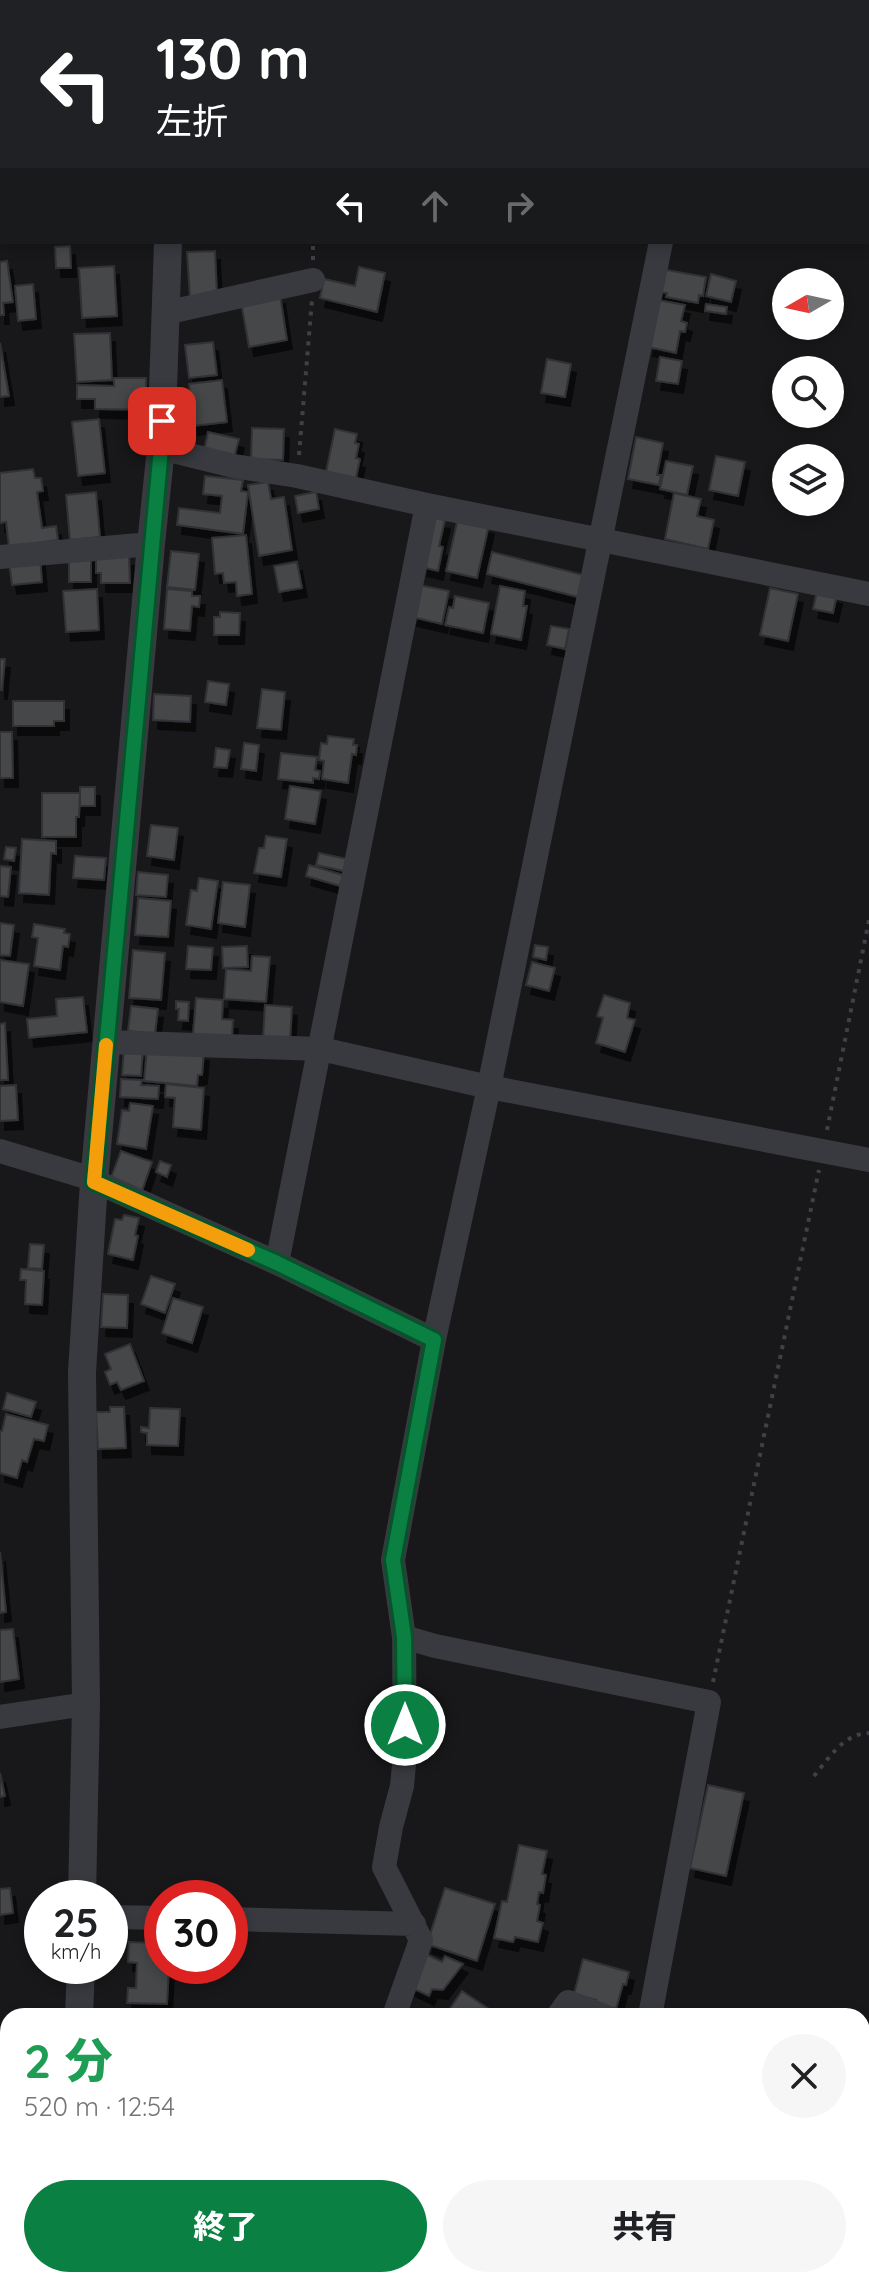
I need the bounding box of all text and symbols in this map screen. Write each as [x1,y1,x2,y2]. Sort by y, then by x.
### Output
text: 130 m [156,23,310,93]
icon: left [24,32,128,136]
text: 左折 [156,98,228,143]
icon: left [329,184,373,228]
icon: ahead [413,184,457,228]
icon: right [497,184,541,228]
north arrow [772,268,844,340]
map controls [772,268,844,516]
button: search [772,356,844,428]
pin [128,387,196,455]
icon: arrive [140,399,184,443]
button: layers [772,444,844,516]
position arrow [363,1683,447,1767]
speed limit sign: 30 [144,1880,248,1984]
text: 25 [53,1897,99,1947]
text: km/h [51,1939,101,1964]
text: 2 分 [24,2030,113,2090]
button: close [762,2034,846,2118]
text: 520 m · 12:54 [24,2090,175,2123]
button: 終了 [24,2180,427,2272]
button: 共有 [443,2180,846,2272]

